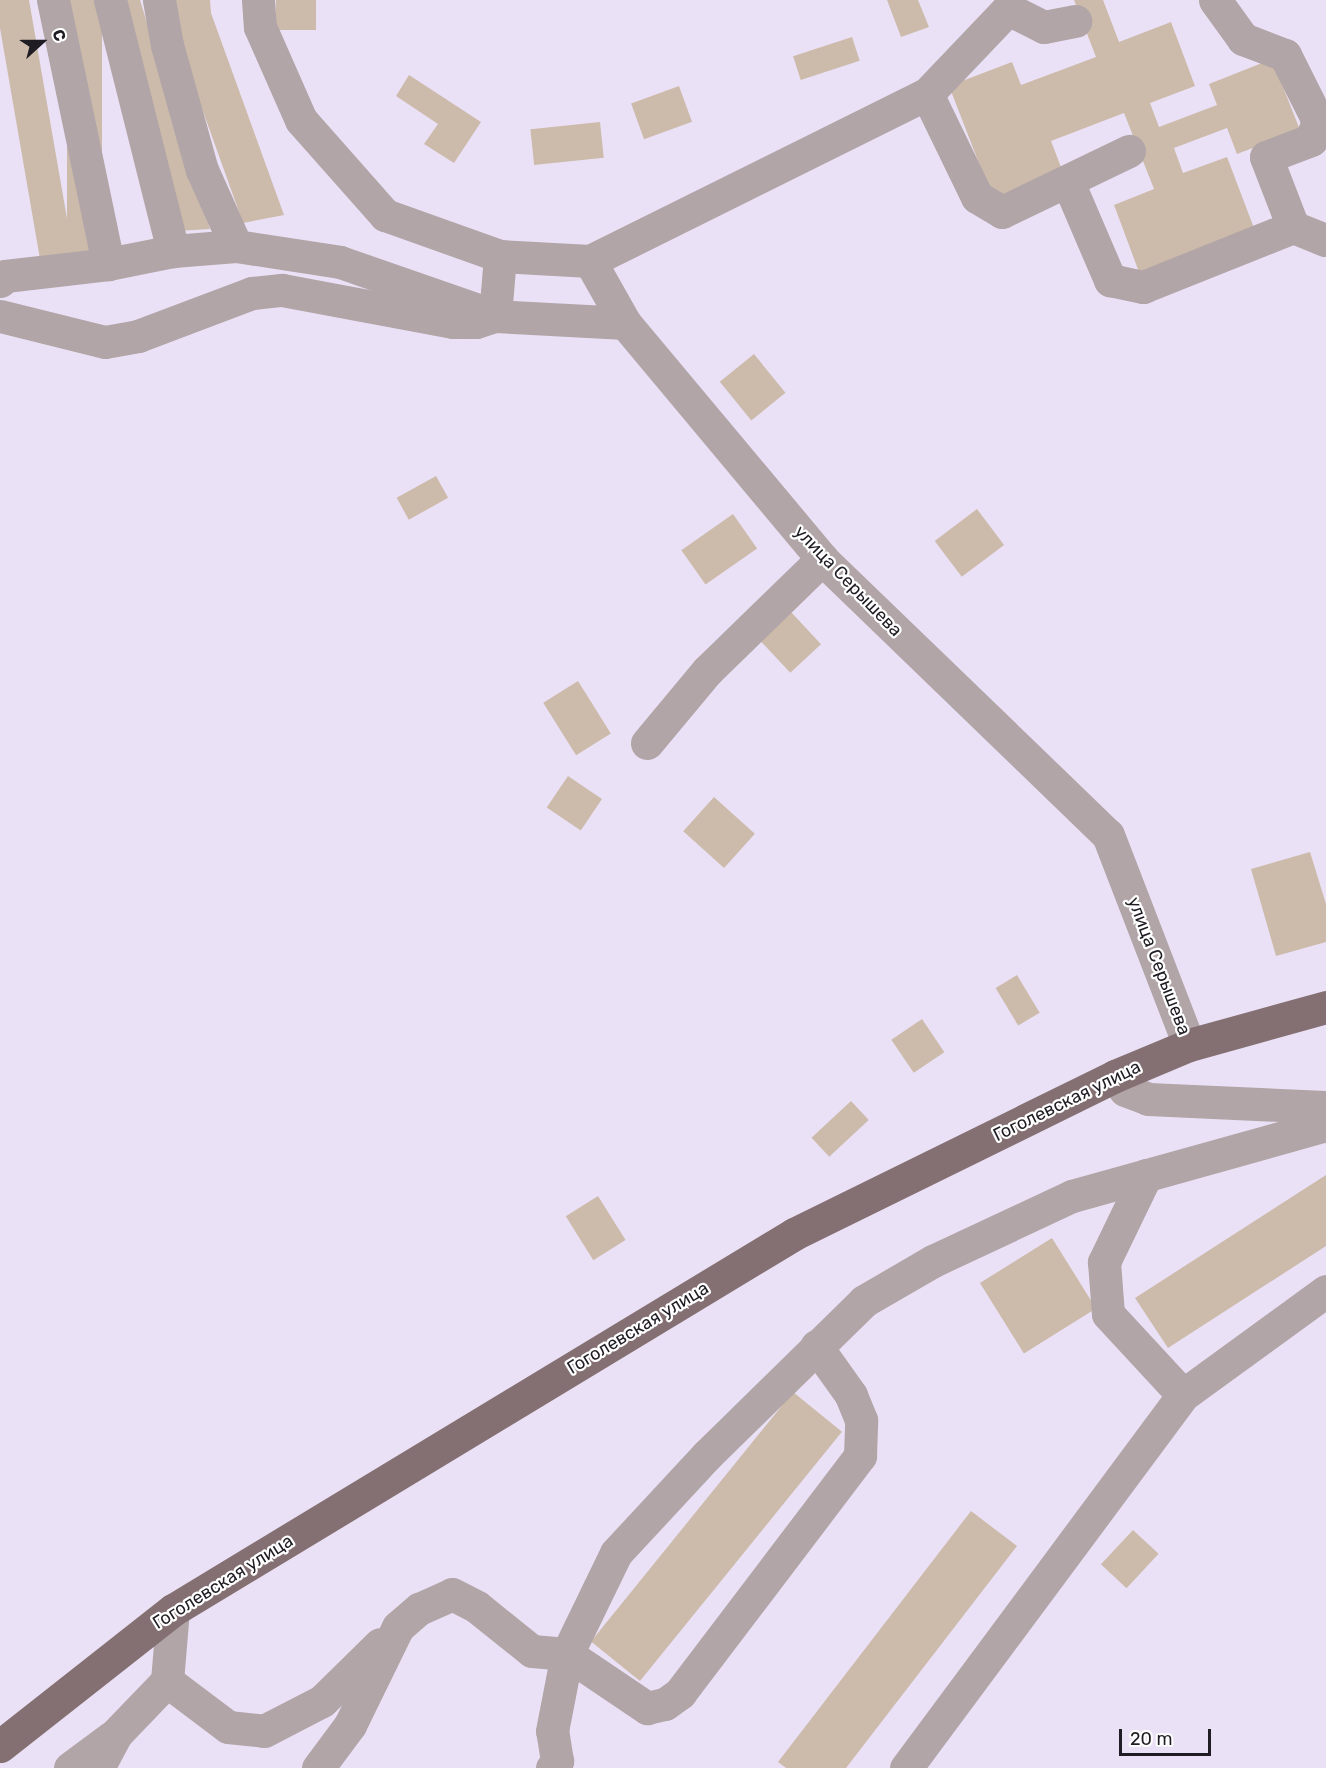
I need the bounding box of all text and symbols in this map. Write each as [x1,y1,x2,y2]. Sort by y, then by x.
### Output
north arrow [12,12,72,72]
text: С [48,27,70,44]
street label: улица Серышева [790,521,906,641]
street label: улица Серышева [1123,894,1195,1038]
street label: Гоголевская улица [990,1056,1144,1146]
street label: Гоголевская улица [563,1277,713,1379]
street label: Гоголевская улица [149,1530,297,1634]
scale bar [1122,1717,1214,1755]
text: 20 m [1130,1728,1172,1750]

